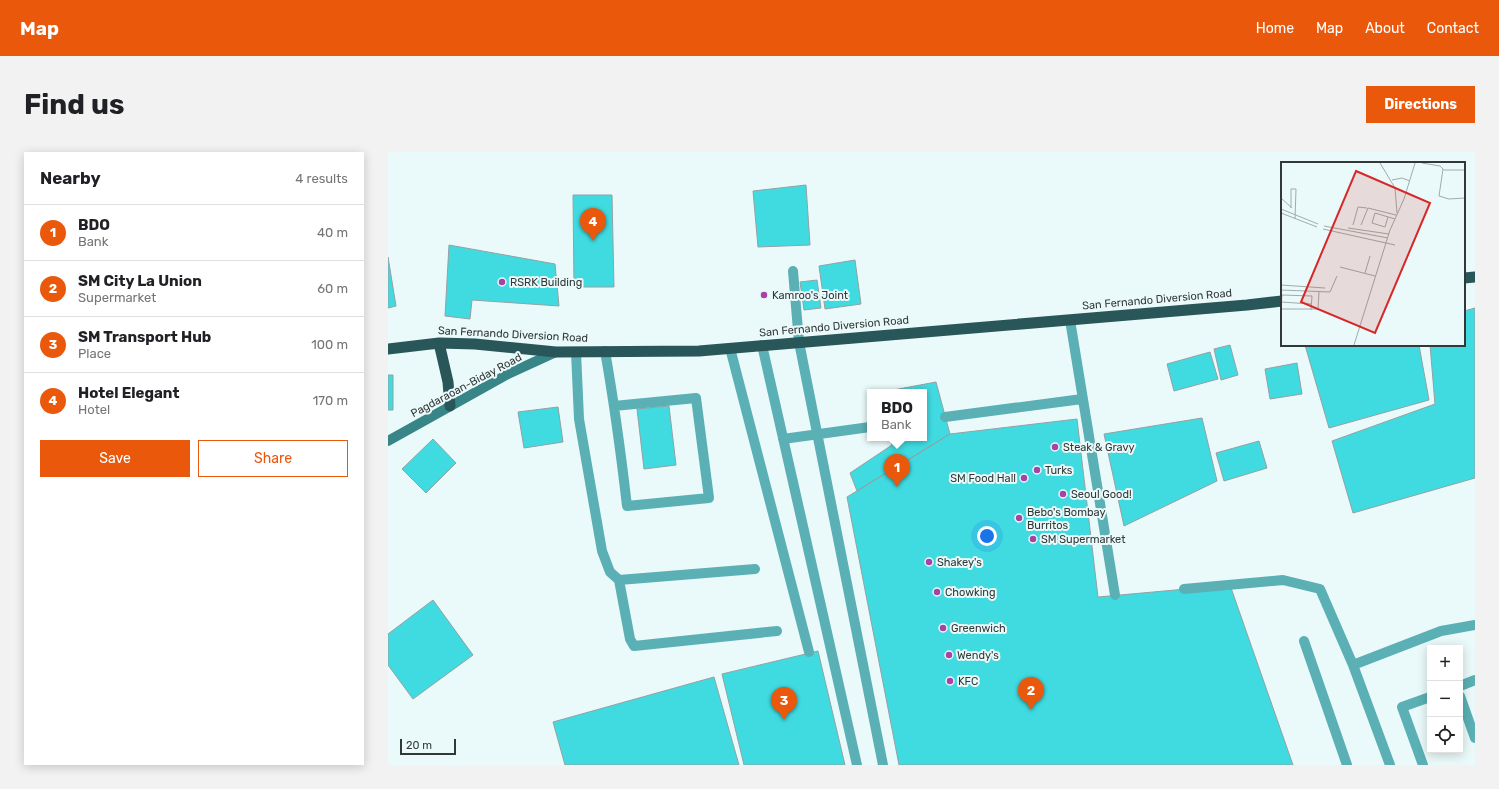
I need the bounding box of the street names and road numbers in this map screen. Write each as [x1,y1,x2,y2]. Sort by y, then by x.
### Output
street label: San Fernando Diversion Road [1082,286,1233,313]
street label: San Fernando Diversion Road [759,313,910,340]
street label: San Fernando Diversion Road [438,324,588,345]
street label: Pagdaraoan-Biday Road [409,351,524,420]

